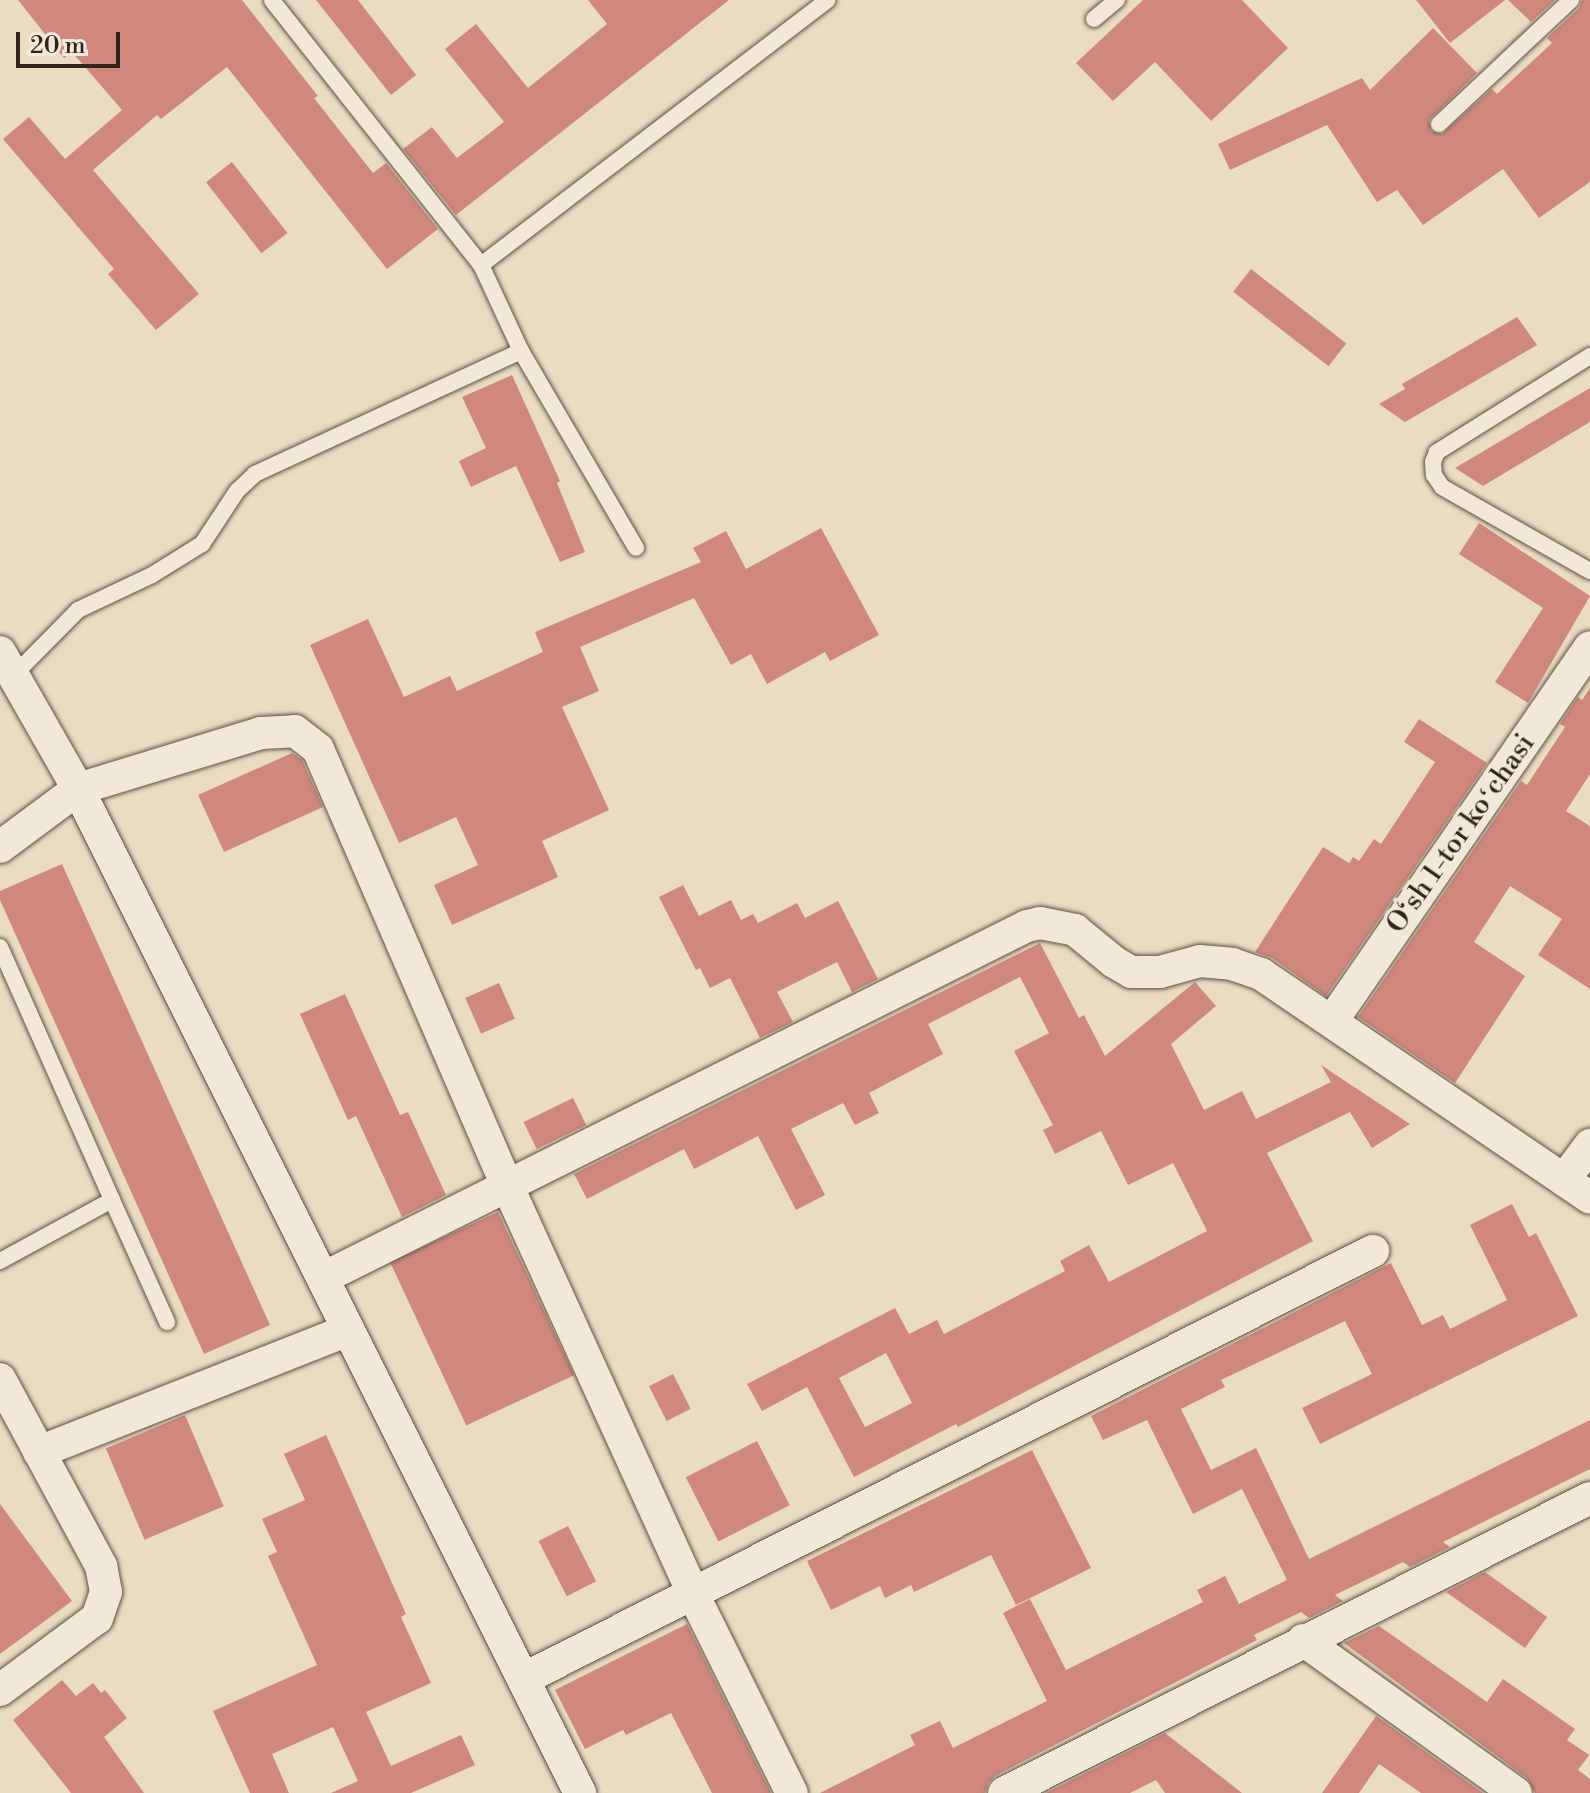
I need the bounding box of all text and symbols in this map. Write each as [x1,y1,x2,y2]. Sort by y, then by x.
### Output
scale bar [20,16,124,66]
text: 20 m [30,31,86,61]
street label: O‘sh 1-tor koʻchasi [1380,728,1542,940]

